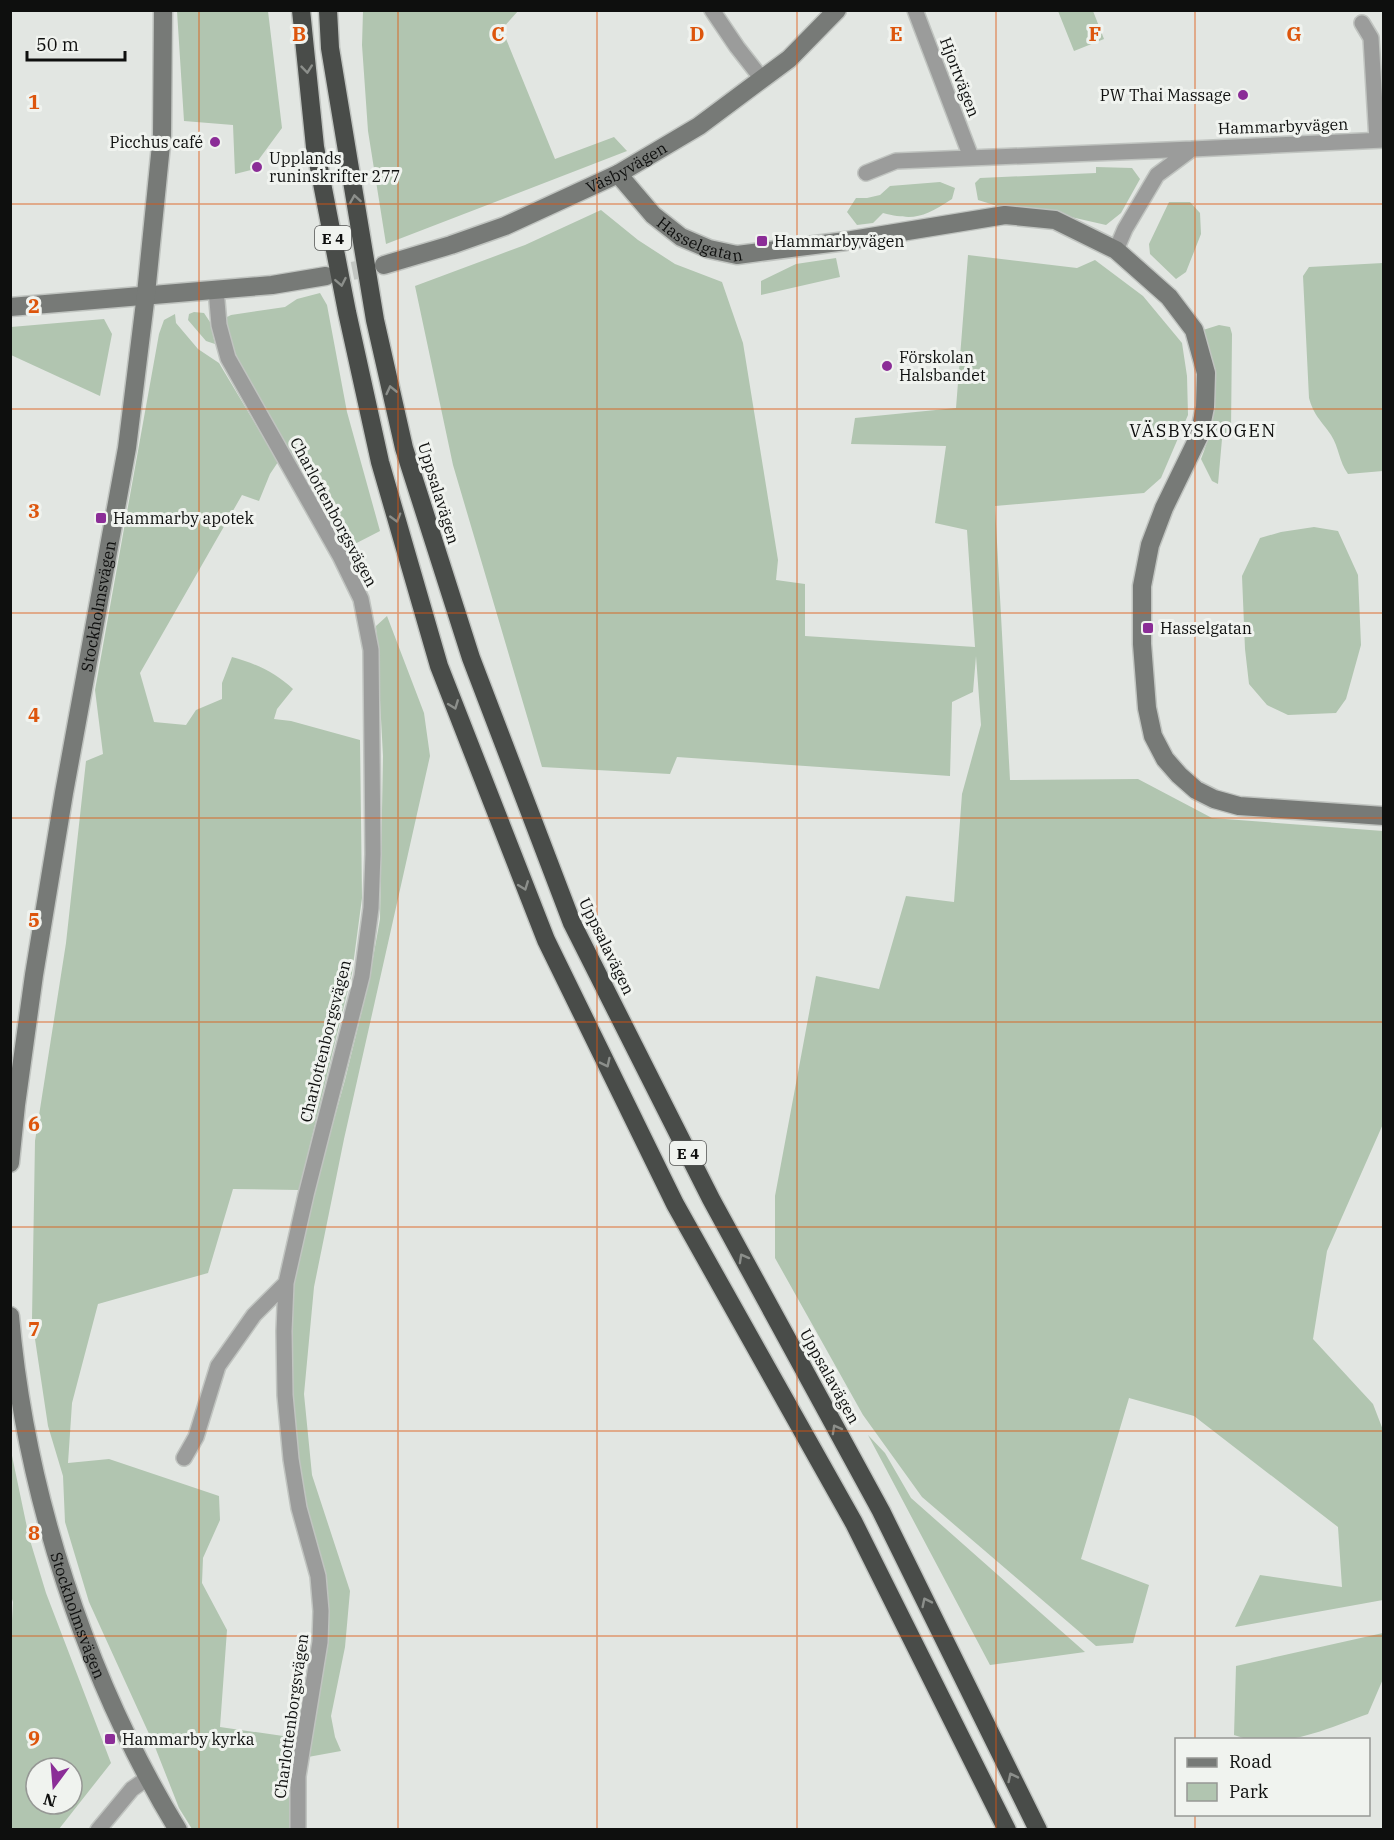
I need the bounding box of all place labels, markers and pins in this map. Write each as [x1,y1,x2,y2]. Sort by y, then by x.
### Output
place label: PW Thai Massage [1100,85,1231,105]
marker: PW Thai Massage [1236,88,1250,102]
place label: Picchus café [109,132,203,152]
marker: Picchus café [208,135,222,149]
place label: Upplands runinskrifter 277 [269,148,400,186]
marker: Upplands runinskrifter 277 [250,160,264,174]
place label: Hammarbyvägen [774,231,905,251]
marker: Hammarbyvägen [755,234,769,248]
place label: Förskolan Halsbandet [899,347,986,385]
marker: Förskolan Halsbandet [880,359,894,373]
place label: Hammarby apotek [113,508,254,528]
marker: Hammarby apotek [94,511,108,525]
place label: Hasselgatan [1160,618,1252,638]
marker: Hasselgatan [1141,621,1155,635]
place label: Hammarby kyrka [122,1729,255,1749]
marker: Hammarby kyrka [103,1732,117,1746]

